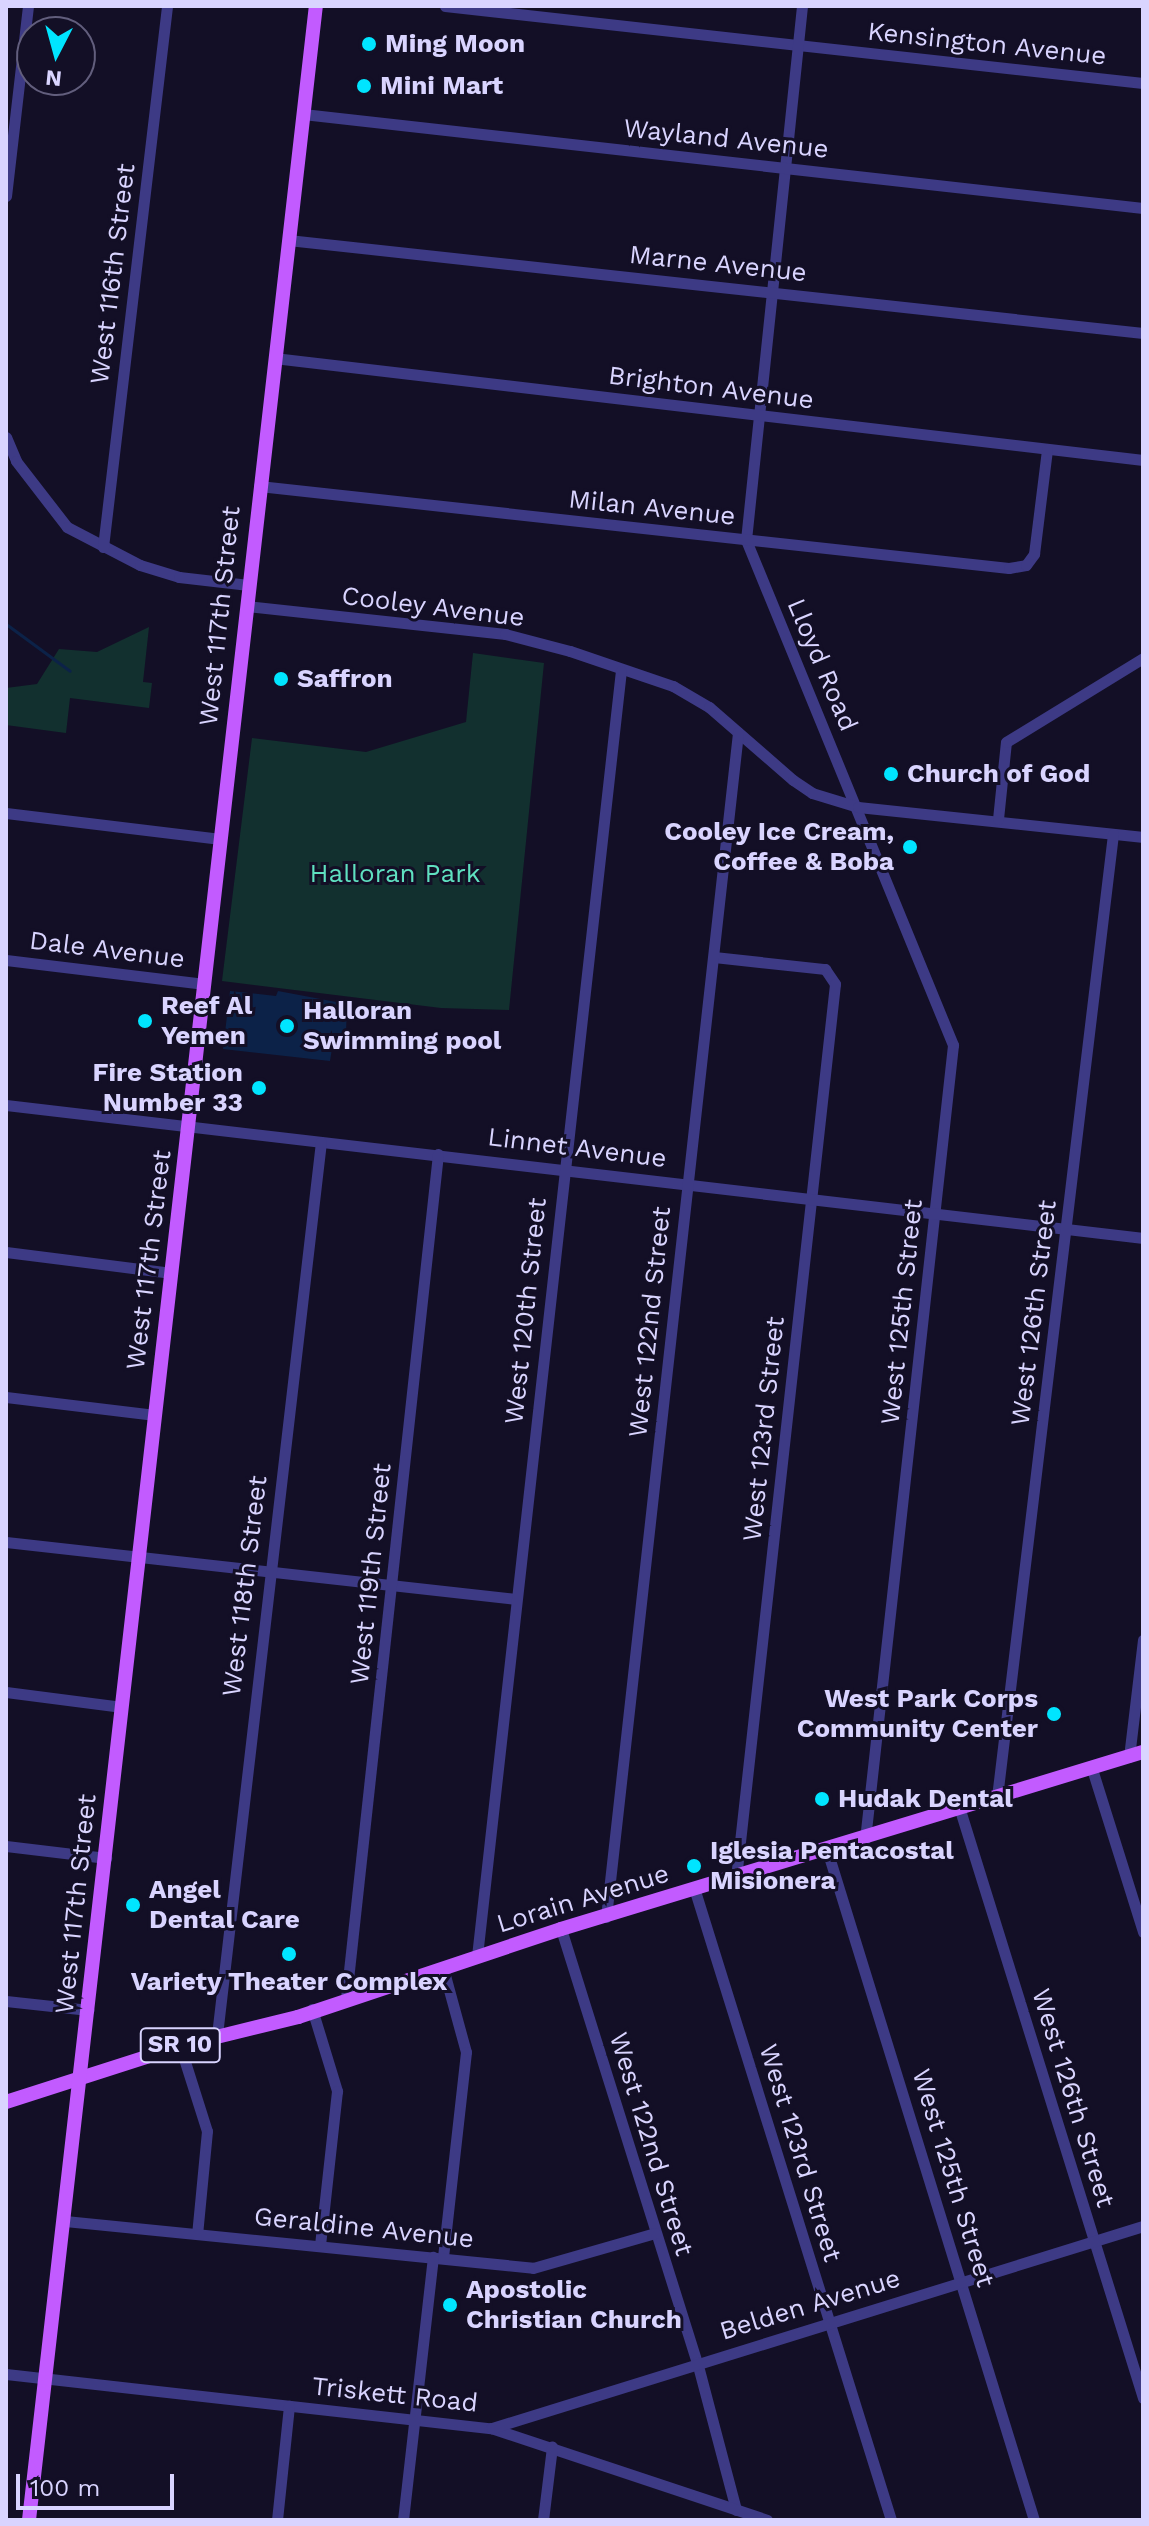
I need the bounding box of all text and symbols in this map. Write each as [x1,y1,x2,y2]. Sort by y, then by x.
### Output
north arrow [16,16,96,96]
street label: Kensington Avenue [866,16,1108,72]
place label: Ming Moon [385,28,525,60]
marker: Ming Moon [360,35,378,53]
text: N [44,65,63,92]
place label: Mini Mart [380,70,503,102]
marker: Mini Mart [355,77,373,95]
street label: Wayland Avenue [621,113,831,165]
street label: West 116th Street [84,162,142,386]
street label: Marne Avenue [627,239,809,289]
street label: Brighton Avenue [606,360,816,416]
street label: Milan Avenue [566,484,738,532]
street label: West 117th Street [193,504,247,728]
street label: Cooley Avenue [339,580,527,634]
street label: Lloyd Road [780,594,864,736]
place label: Saffron [297,663,393,695]
marker: Saffron [272,670,290,688]
place label: Church of God [907,758,1091,790]
marker: Church of God [882,765,900,783]
place label: Cooley Ice Cream, Coffee & Boba [664,816,894,878]
marker: Cooley Ice Cream, Coffee & Boba [901,838,919,856]
park label: Halloran Park [309,858,481,890]
street label: Dale Avenue [27,925,187,975]
place label: Reef Al Yemen [161,990,253,1052]
place label: Halloran Swimming pool [303,995,501,1056]
marker: Reef Al Yemen [136,1012,154,1030]
marker: Halloran Swimming pool [278,1017,296,1035]
place label: Fire Station Number 33 [93,1057,243,1118]
marker: Fire Station Number 33 [250,1079,268,1097]
street label: Linnet Avenue [485,1121,669,1175]
street label: West 117th Street [120,1148,178,1372]
street label: West 120th Street [499,1196,553,1426]
street label: West 125th Street [875,1197,929,1427]
street label: West 126th Street [1005,1198,1063,1428]
street label: West 122nd Street [622,1205,678,1439]
street label: West 123rd Street [737,1315,791,1543]
street label: West 119th Street [344,1461,398,1687]
street label: West 118th Street [216,1473,274,1699]
place label: West Park Corps Community Center [796,1683,1038,1744]
marker: West Park Corps Community Center [1045,1705,1063,1723]
place label: Hudak Dental [838,1783,1013,1815]
marker: Hudak Dental [813,1790,831,1808]
street label: West 117th Street [49,1792,103,2016]
place label: Iglesia Pentacostal Misionera [710,1835,954,1896]
marker: Iglesia Pentacostal Misionera [685,1857,703,1875]
street label: Lorain Avenue [493,1858,673,1940]
place label: Angel Dental Care [149,1874,300,1936]
marker: Angel Dental Care [124,1896,142,1914]
marker: Variety Theater Complex [280,1945,298,1963]
place label: Variety Theater Complex [130,1966,448,1998]
street label: West 126th Street [1025,1985,1121,2211]
road number: SR 10 [138,2025,222,2065]
street label: West 122nd Street [602,2028,700,2260]
street label: West 123rd Street [752,2040,848,2266]
street label: West 125th Street [905,2065,1001,2291]
street label: Geraldine Avenue [252,2201,476,2255]
street label: Belden Avenue [715,2263,905,2347]
place label: Apostolic Christian Church [466,2274,682,2336]
marker: Apostolic Christian Church [441,2296,459,2314]
street label: Triskett Road [311,2371,479,2419]
scale bar [20,2458,178,2508]
text: 100 m [30,2474,100,2502]

